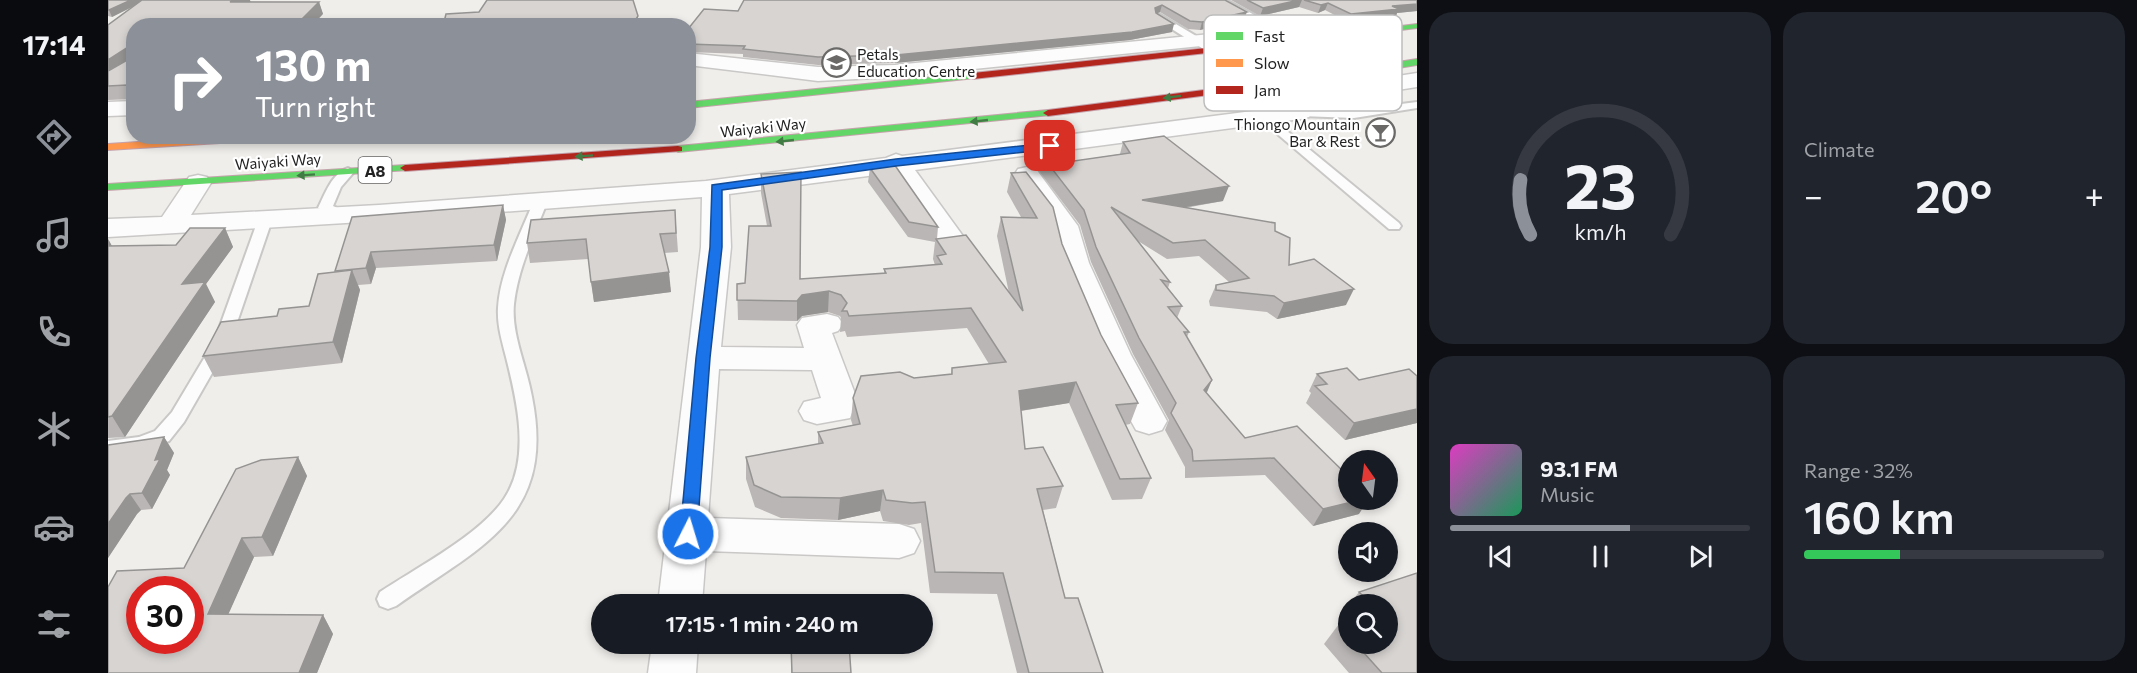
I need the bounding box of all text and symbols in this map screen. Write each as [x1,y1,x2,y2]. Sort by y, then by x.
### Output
legend [1204,15,1402,111]
text: Fast [1254,26,1285,45]
text: 17:14 [23,28,85,61]
text: 130 m [255,38,371,90]
icon: right [156,42,234,120]
place label: Petals Education Centre [857,45,975,80]
school or university icon: Petals Education Centre [820,47,852,79]
text: Slow [1254,53,1290,72]
text: Jam [1254,80,1281,99]
text: Turn right [255,90,375,123]
one-way arrow [1163,93,1182,102]
street label: Waiyaki Way [719,114,807,140]
place label: Thiongo Mountain Bar & Rest [1234,115,1360,150]
icon: directions [33,116,75,158]
one-way arrow [969,116,988,126]
bar icon: Thiongo Mountain Bar & Rest [1365,117,1397,149]
pin [1024,120,1075,171]
icon: arrive [1033,129,1066,162]
one-way arrow [775,136,794,146]
text: Climate [1804,137,1874,161]
text: 23 [1564,146,1636,222]
street label: Waiyaki Way [234,149,322,173]
one-way arrow [575,152,594,161]
road number: A8 [358,157,392,183]
text: 20° [1915,167,1992,222]
one-way arrow [296,170,315,180]
text: − [1804,174,1823,215]
text: + [2085,174,2104,215]
icon: music [33,214,75,256]
text: km/h [1574,218,1626,244]
icon: phone [33,311,75,353]
icon: climate [33,408,75,450]
north arrow [1338,450,1398,510]
map controls [1338,450,1398,654]
text: 93.1 FM [1540,455,1618,482]
text: Range · 32% [1804,458,1913,482]
text: Music [1540,482,1594,506]
text: 160 km [1804,488,1955,543]
position arrow [656,502,720,566]
icon: car [33,506,75,548]
button: sound [1338,522,1398,582]
icon: previous [1484,540,1517,573]
icon: pause [1584,540,1617,573]
icon: next [1684,540,1717,573]
speed limit sign: 30 [126,576,204,654]
button: search [1338,594,1398,654]
icon: filters [33,603,75,645]
text: 17:15 · 1 min · 240 m [665,610,859,637]

